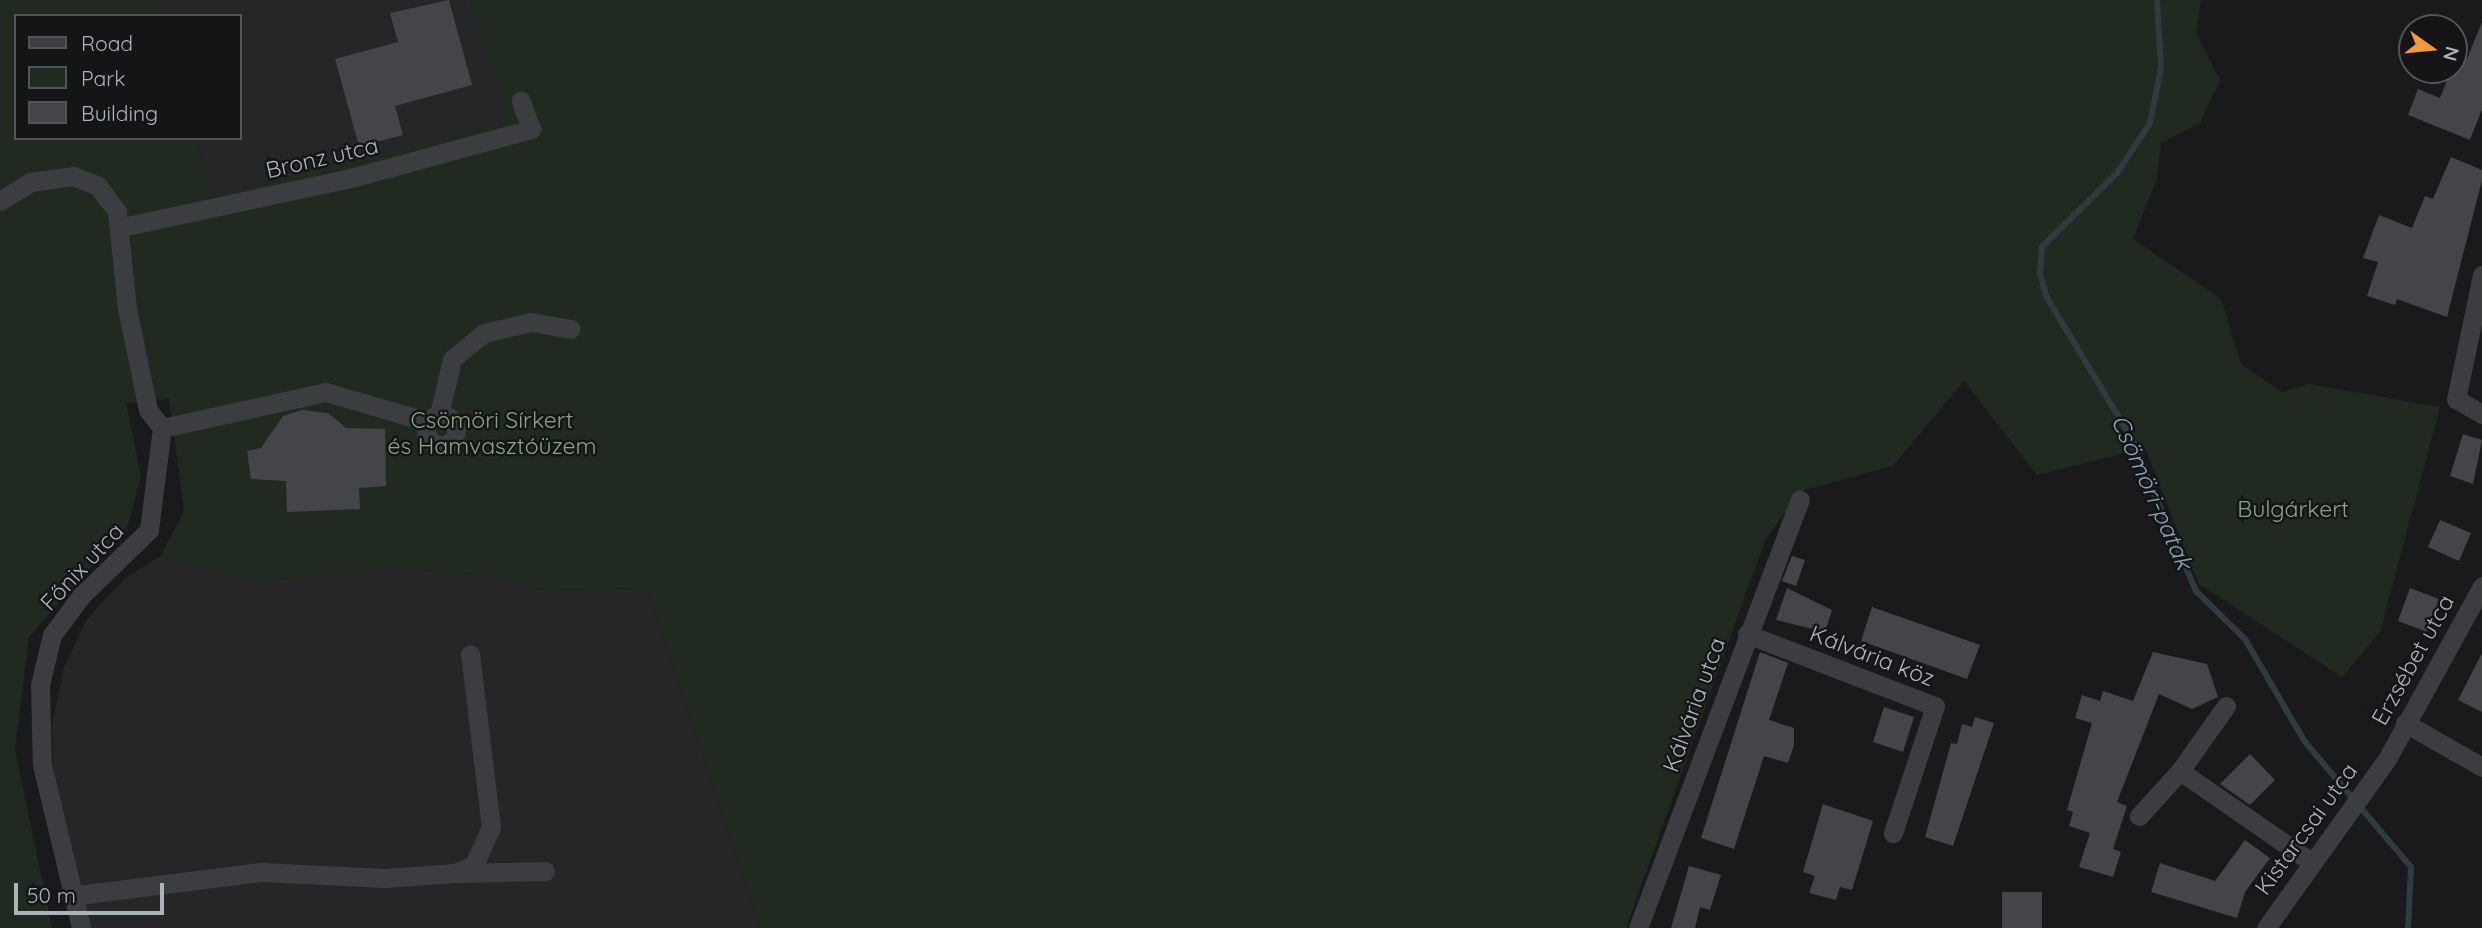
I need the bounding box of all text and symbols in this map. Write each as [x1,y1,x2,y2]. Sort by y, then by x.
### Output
legend [14,14,242,140]
north arrow [2398,14,2468,84]
text: Road [81,30,133,56]
text: N [2438,44,2465,64]
text: Park [81,65,125,91]
text: Building [81,100,158,126]
street label: Bronz utca [263,132,381,184]
park label: Csömöri Sírkert és Hamvasztóüzem [388,406,596,460]
water label: Csömöri-patak [2105,410,2199,574]
park label: Bulgárkert [2237,495,2349,523]
street label: Főnix utca [35,518,129,616]
street label: Erzsébet utca [2366,590,2460,730]
street label: Kálvária köz [1806,620,1938,692]
street label: Kálvária utca [1657,634,1731,776]
street label: Kistarcsai utca [2249,758,2363,900]
scale bar [18,869,168,913]
text: 50 m [27,882,76,908]

